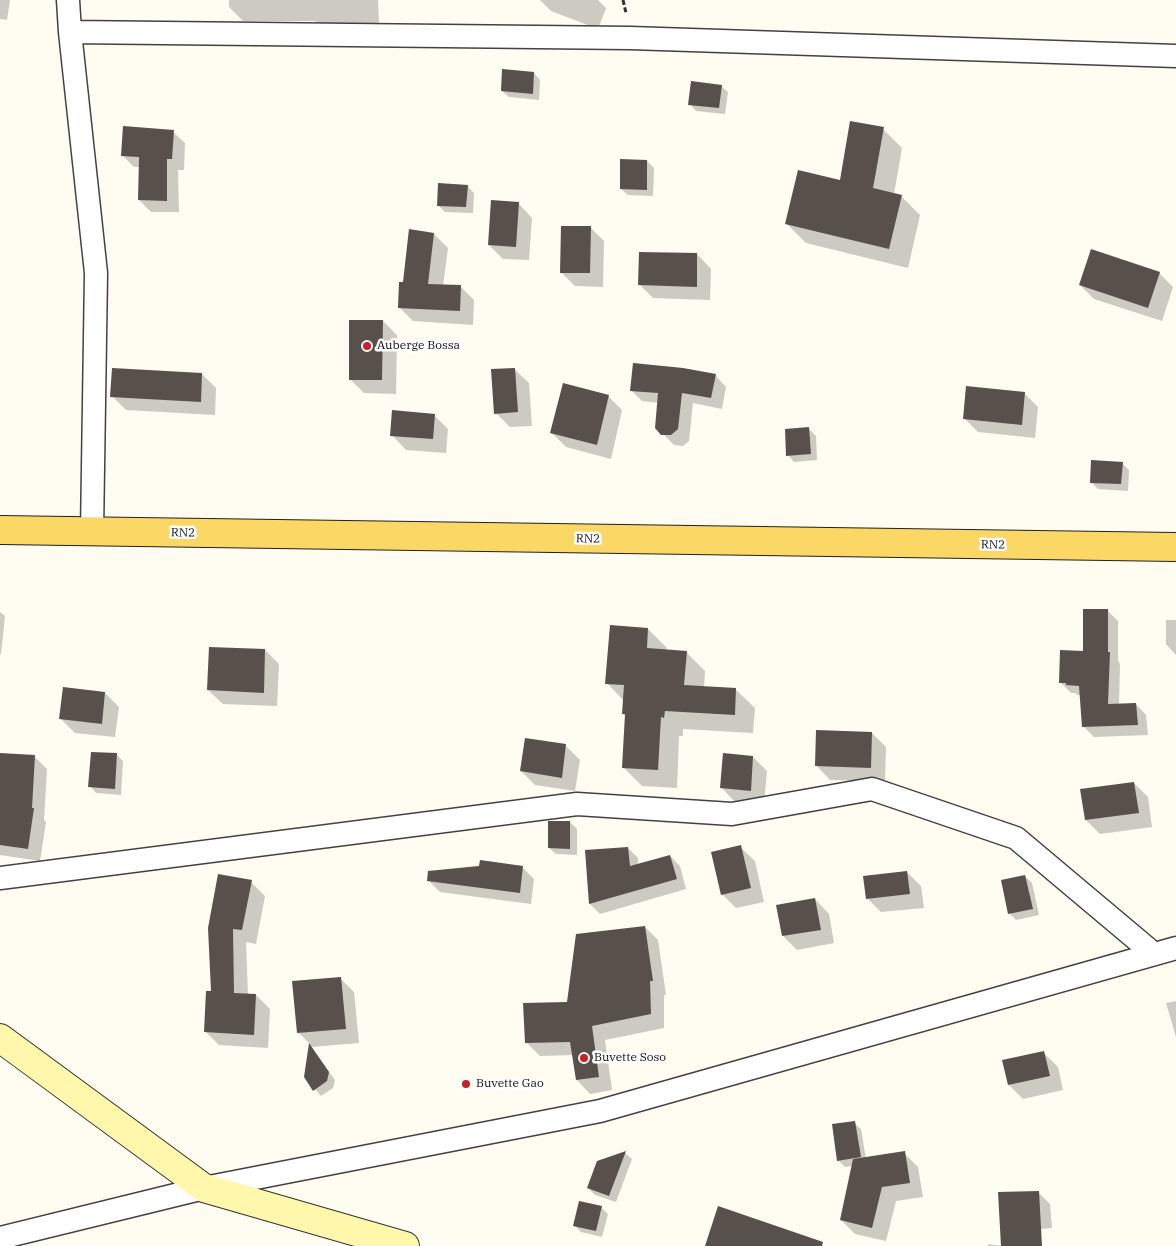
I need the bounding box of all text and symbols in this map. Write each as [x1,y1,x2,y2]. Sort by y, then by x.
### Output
place label: Auberge Bossa [377,339,460,353]
marker: Auberge Bossa [361,340,373,352]
street label: RN2 [171,526,195,540]
street label: RN2 [576,532,600,546]
street label: RN2 [981,538,1005,552]
place label: Buvette Soso [594,1051,666,1065]
marker: Buvette Soso [578,1052,590,1064]
place label: Buvette Gao [476,1077,544,1091]
marker: Buvette Gao [460,1078,472,1090]

